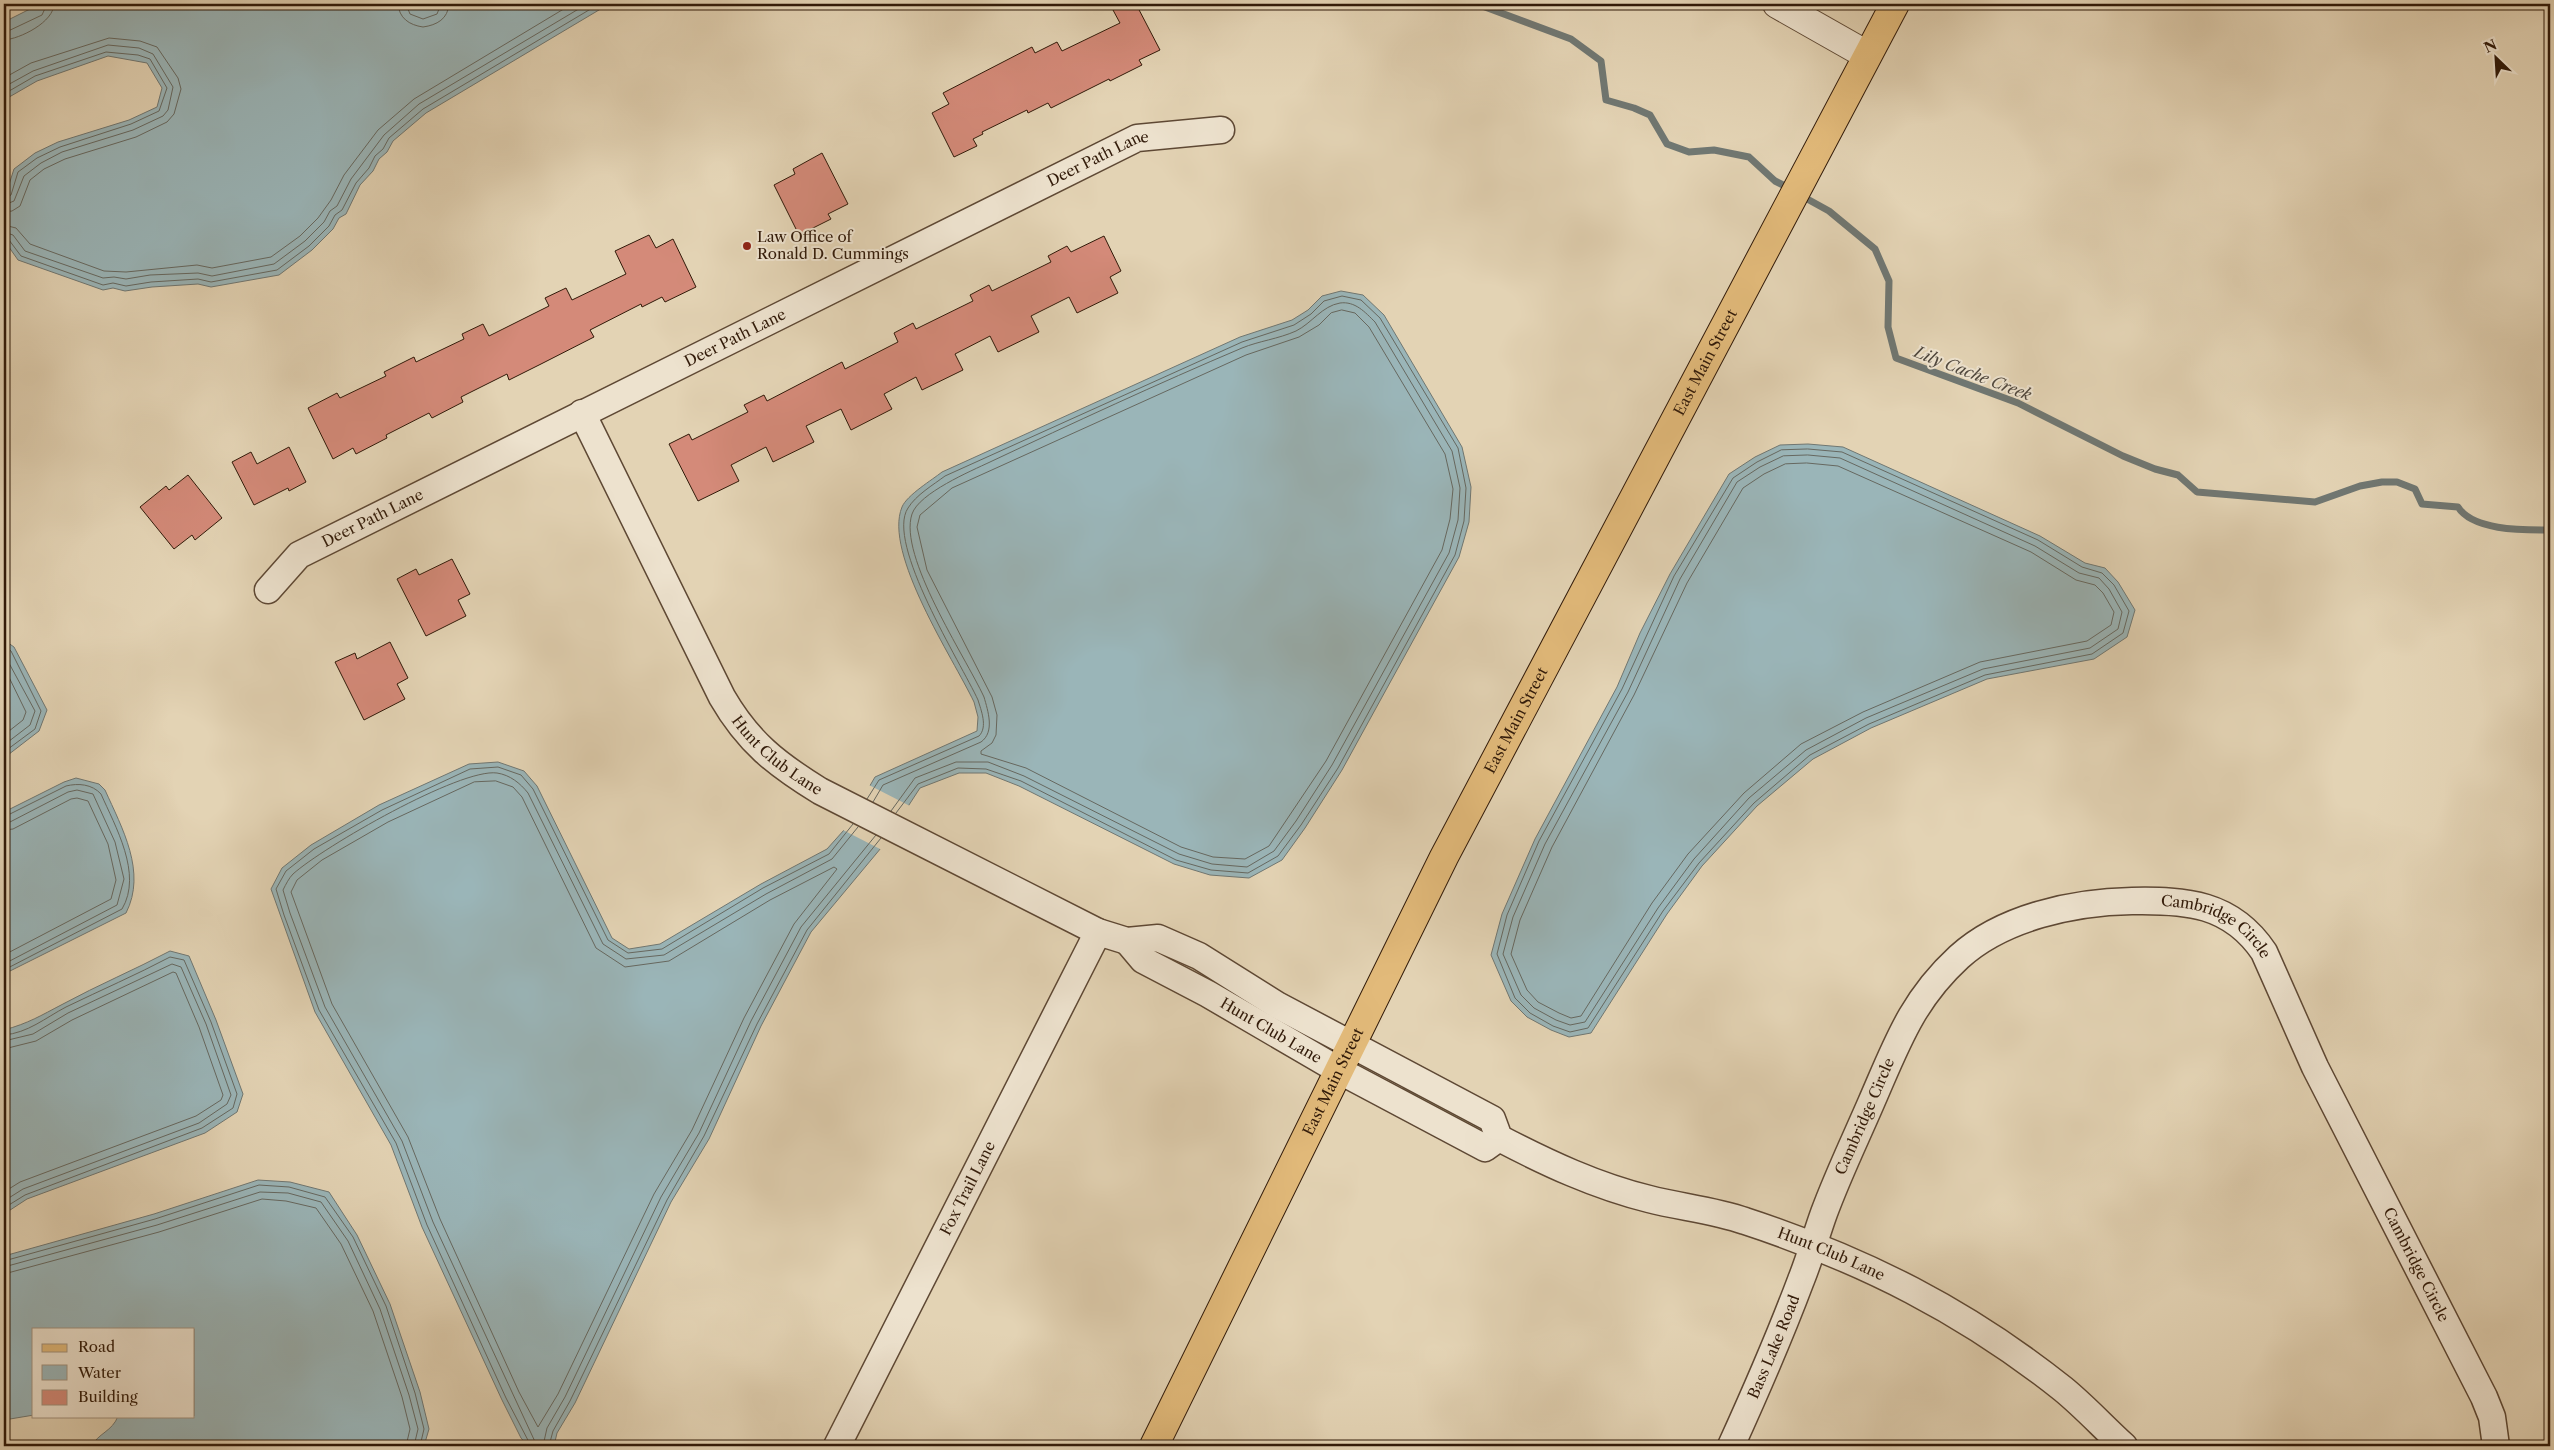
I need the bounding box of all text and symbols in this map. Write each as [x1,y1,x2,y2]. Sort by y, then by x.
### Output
north arrow [2472,32,2522,82]
text: N [2481,35,2500,57]
street label: Deer Path Lane [1044,127,1149,190]
place label: Law Office of Ronald D. Cummings [757,227,909,263]
marker: Law Office of Ronald D. Cummings [741,240,753,252]
street label: Deer Path Lane [681,304,789,371]
street label: East Main Street [1669,305,1741,419]
water label: Lily Cache Creek [1910,341,2035,405]
street label: Deer Path Lane [319,485,426,551]
street label: East Main Street [1480,663,1552,777]
street label: Hunt Club Lane [728,711,826,799]
street label: Cambridge Circle [2160,891,2275,961]
street label: Hunt Club Lane [1217,993,1325,1067]
street label: East Main Street [1298,1024,1368,1138]
street label: Cambridge Circle [1830,1055,1898,1178]
street label: Fox Trail Lane [936,1138,999,1238]
street label: Cambridge Circle [2379,1204,2454,1325]
street label: Hunt Club Lane [1775,1223,1888,1284]
street label: Bass Lake Road [1743,1292,1803,1402]
legend [32,1328,195,1418]
text: Road [78,1337,115,1356]
text: Water [77,1363,122,1382]
text: Building [78,1387,138,1406]

